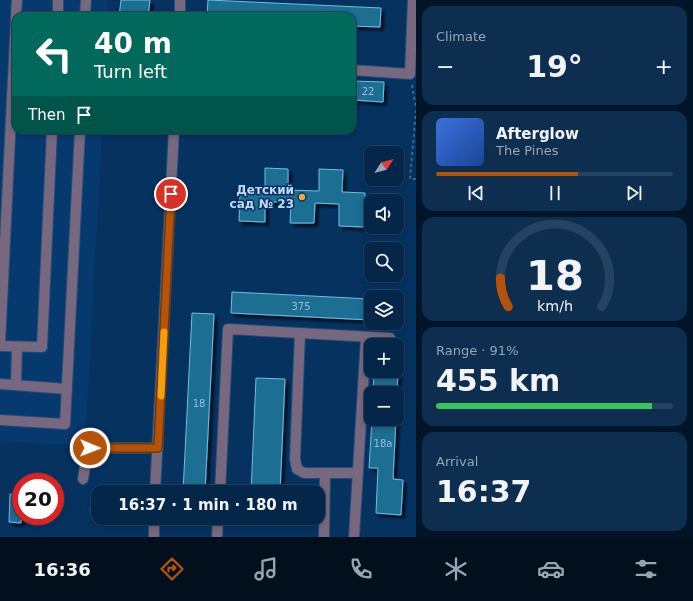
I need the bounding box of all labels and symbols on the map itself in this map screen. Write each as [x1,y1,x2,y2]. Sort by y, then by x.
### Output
house number: 22 [362,86,374,97]
north arrow [364,146,404,186]
pin [154,177,188,211]
place label: Детский сад № 23 [230,183,294,211]
marker: Детский сад № 23 [297,192,307,202]
house number: 375 [291,301,311,312]
house number: 18 [193,398,205,409]
position arrow [69,427,111,469]
house number: 18а [374,438,392,449]
speed limit sign: 20 [12,473,64,525]

